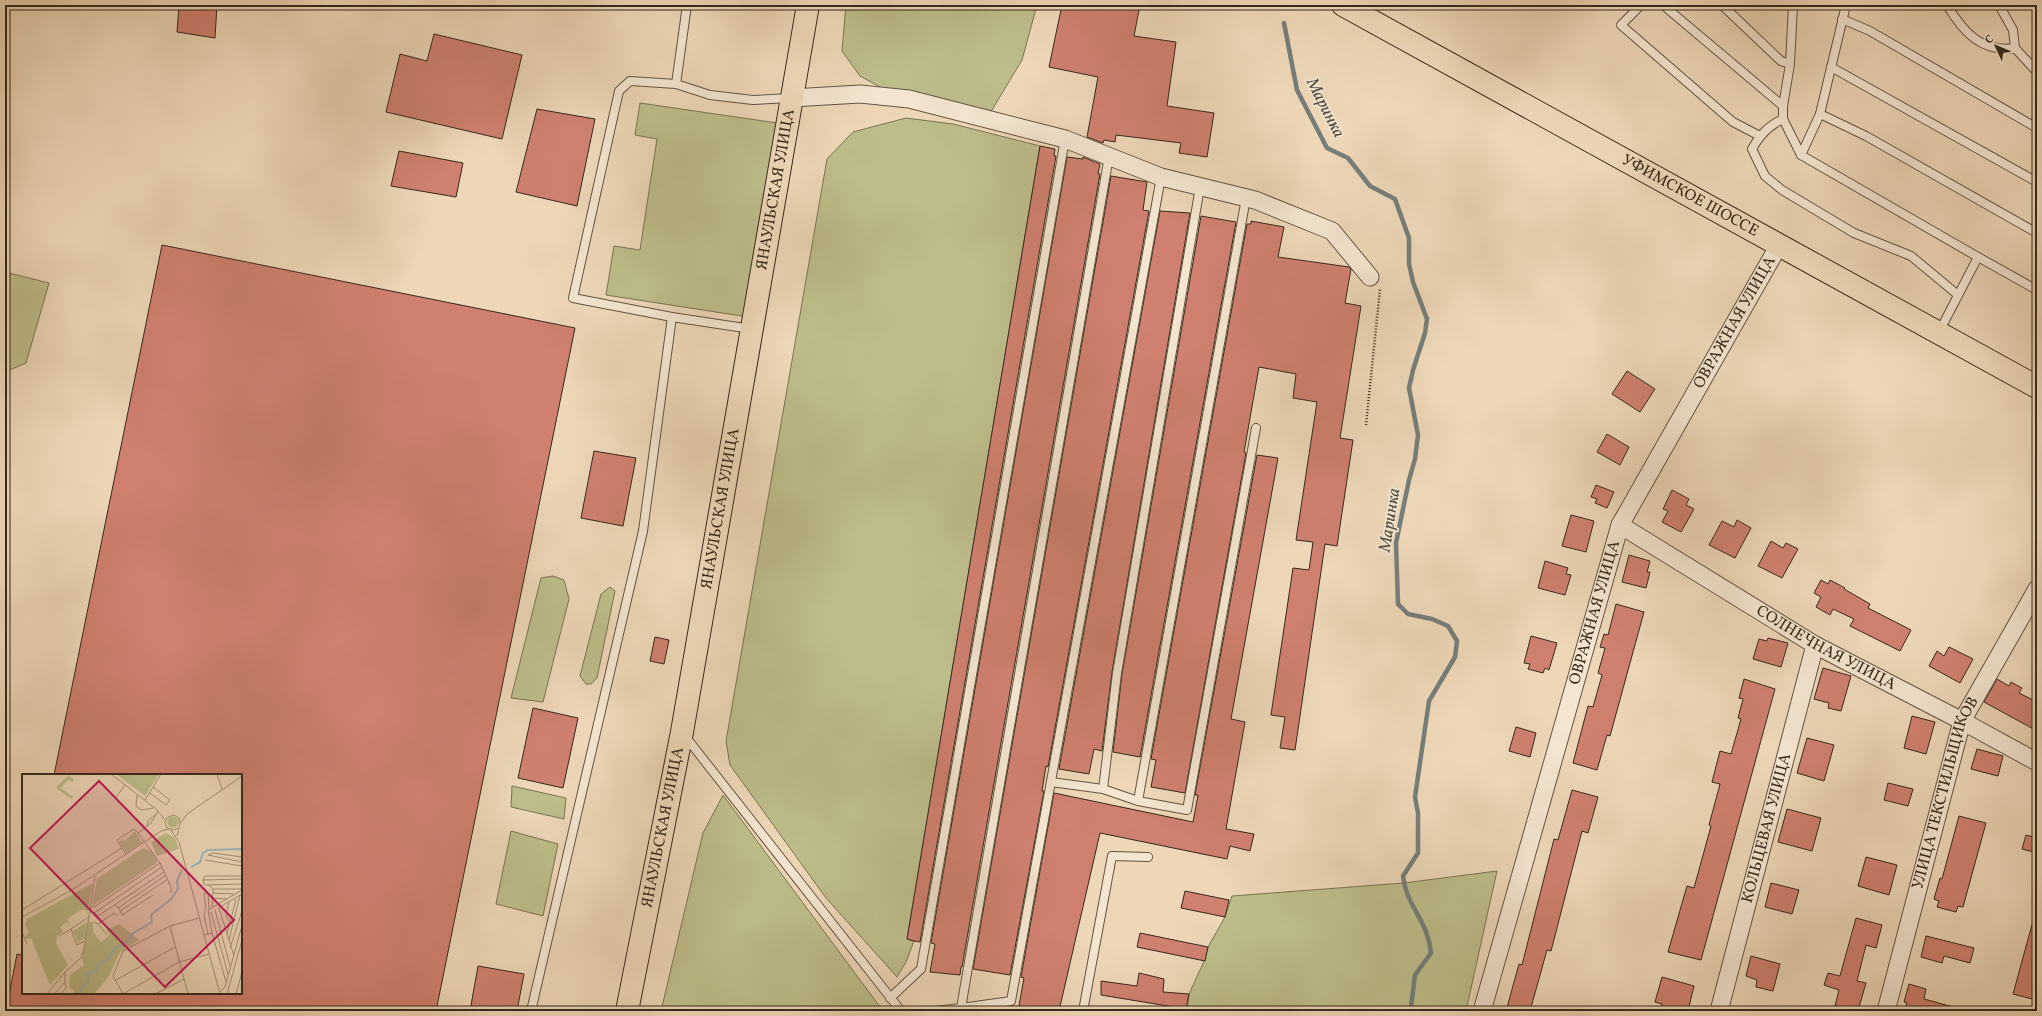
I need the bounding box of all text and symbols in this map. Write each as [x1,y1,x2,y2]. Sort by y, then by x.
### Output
north arrow [1976,26,2016,66]
text: С [1982,32,1998,48]
water label: Маринка [1300,73,1350,142]
street label: ЯНАУЛЬСКАЯ УЛИЦА [751,107,801,272]
street label: УФИМСКОЕ ШОССЕ [1617,149,1762,243]
street label: ОВРАЖНАЯ УЛИЦА [1689,252,1781,393]
street label: ЯНАУЛЬСКАЯ УЛИЦА [696,426,745,591]
water label: Маринка [1373,486,1406,555]
street label: ОВРАЖНАЯ УЛИЦА [1564,538,1626,688]
street label: СОЛНЕЧНАЯ УЛИЦА [1752,600,1900,696]
street label: УЛИЦА ТЕКСТИЛЬЩИКОВ [1907,693,1985,892]
street label: ЯНАУЛЬСКАЯ УЛИЦА [637,745,690,910]
street label: КОЛЬЦЕВАЯ УЛИЦА [1737,751,1797,905]
inset map [22,774,242,994]

